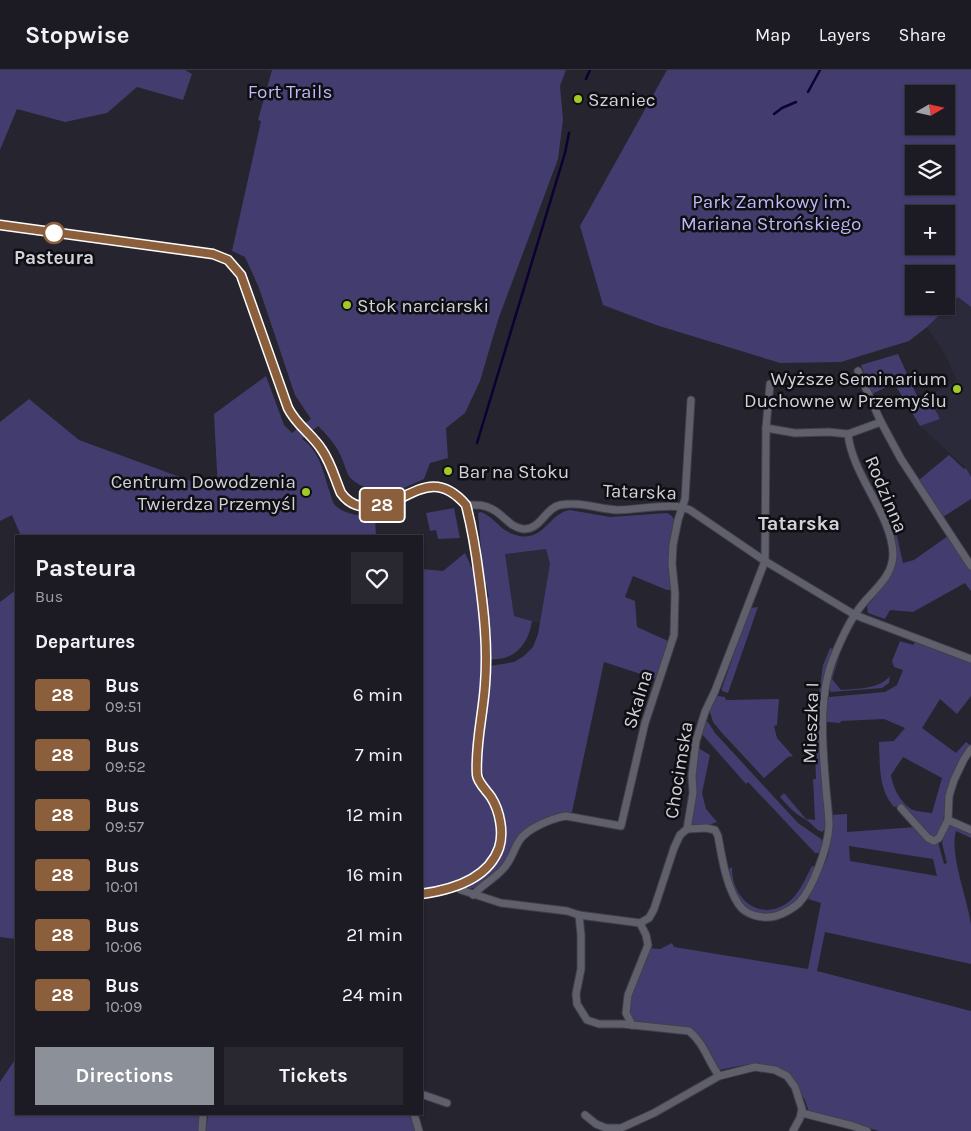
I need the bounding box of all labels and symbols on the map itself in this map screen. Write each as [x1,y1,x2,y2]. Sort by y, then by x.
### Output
park label: Fort Trails [248,81,332,103]
north arrow [905,85,955,135]
place label: Szaniec [588,89,656,111]
marker: Szaniec [572,93,584,105]
park label: Park Zamkowy im. Mariana Strońskiego [681,191,861,235]
marker: Pasteura [43,222,65,244]
place label: Pasteura [14,247,94,269]
place label: Stok narciarski [357,295,489,317]
marker: Stok narciarski [341,299,353,311]
place label: Wyższe Seminarium Duchowne w Przemyślu [744,368,947,412]
marker: Wyższe Seminarium Duchowne w Przemyślu [951,383,963,395]
street label: Rodzinna [860,453,912,536]
place label: Bar na Stoku [458,461,569,483]
marker: Bar na Stoku [442,465,454,477]
place label: Centrum Dowodzenia Twierdza Przemyśl [111,471,296,515]
street label: Tatarska [603,480,677,504]
marker: Centrum Dowodzenia Twierdza Przemyśl [300,486,312,498]
line badge: 28 [360,489,404,521]
district label: Tatarska [758,512,840,535]
street label: Skalna [619,667,657,731]
street label: Mieszka I [799,682,823,764]
street label: Chocimska [660,720,698,820]

